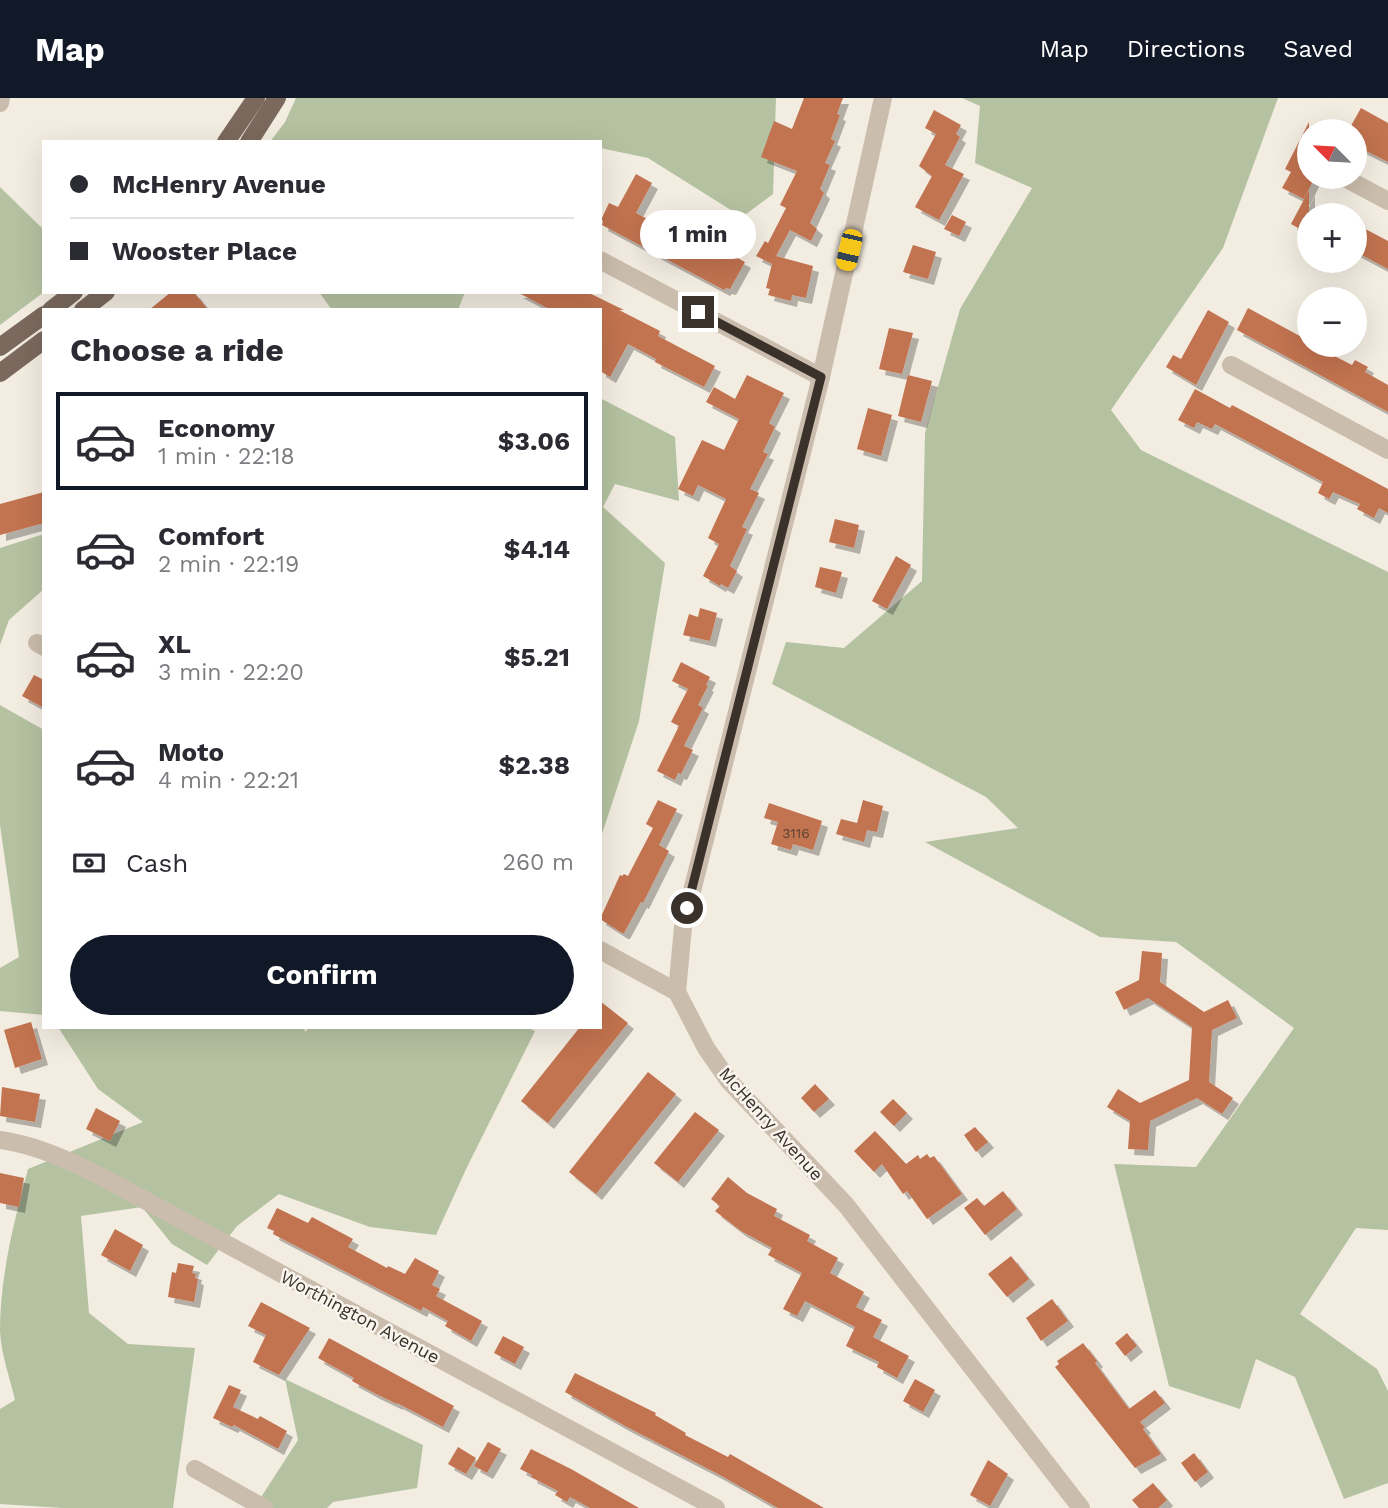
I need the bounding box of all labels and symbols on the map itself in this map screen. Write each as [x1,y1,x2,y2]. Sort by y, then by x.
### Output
north arrow [1297,119,1367,189]
callout: 1 min [640,211,756,260]
car [835,227,864,273]
route end [682,296,714,328]
house number: 3116 [782,825,810,841]
route start [671,892,703,924]
street label: McHenry Avenue [715,1063,828,1185]
street label: Worthington Avenue [277,1266,443,1367]

